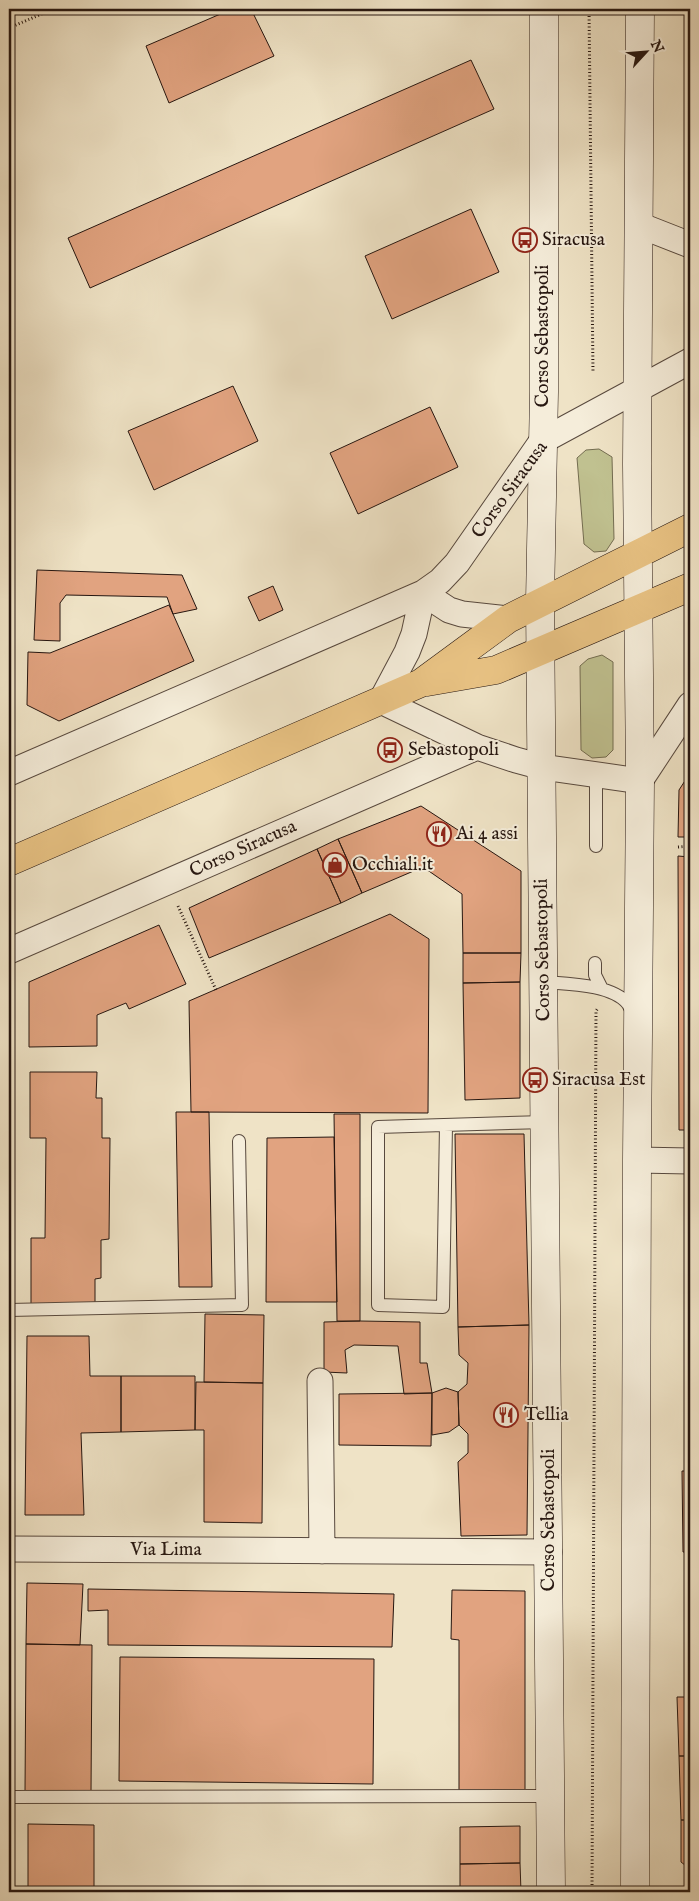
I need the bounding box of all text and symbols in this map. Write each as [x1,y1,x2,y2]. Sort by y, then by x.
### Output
north arrow [622,28,672,78]
text: N [646,36,668,56]
bus stop icon: Siracusa [512,227,538,253]
place label: Siracusa [542,228,606,252]
street label: Corso Sebastopoli [531,265,555,407]
street label: Corso Siracusa [467,436,554,543]
bus stop icon: Sebastopoli [377,737,403,763]
place label: Sebastopoli [408,738,499,762]
street label: Corso Siracusa [186,814,301,883]
restaurant icon: Ai 4 assi [426,821,452,847]
place label: Ai 4 assi [455,822,518,846]
shop icon: Occhiali.it [322,852,348,878]
place label: Occhiali.it [352,853,434,877]
street label: Corso Sebastopoli [530,878,556,1022]
bus stop icon: Siracusa Est [522,1067,548,1093]
place label: Siracusa Est [552,1068,646,1092]
restaurant icon: Tellia [493,1402,519,1428]
place label: Tellia [524,1403,569,1427]
street label: Corso Sebastopoli [537,1449,561,1591]
street label: Via Lima [129,1538,202,1562]

